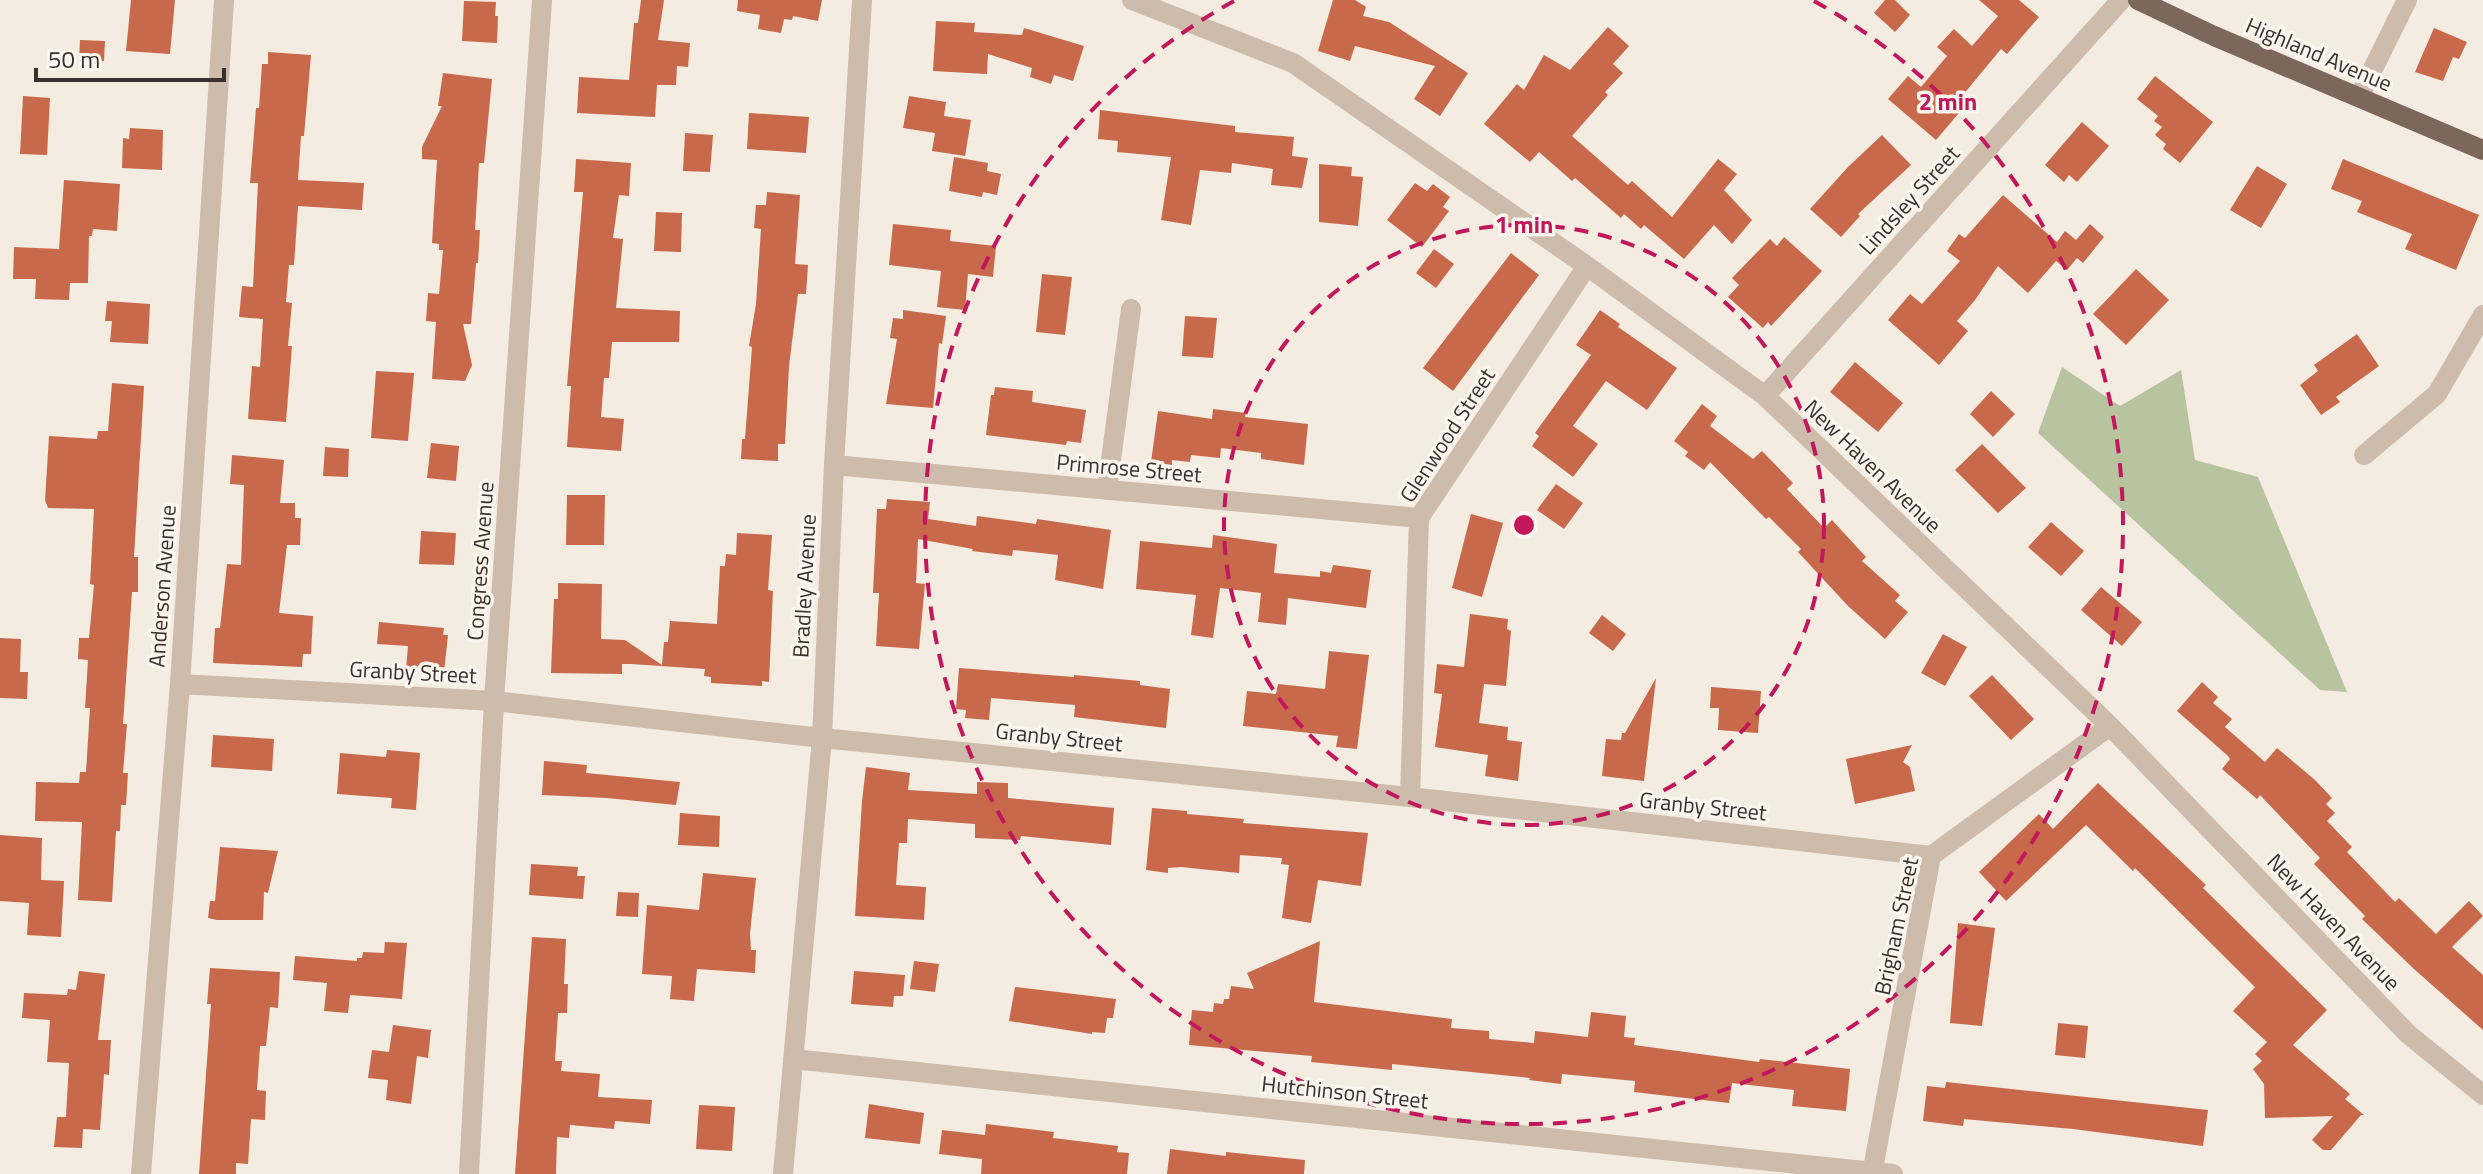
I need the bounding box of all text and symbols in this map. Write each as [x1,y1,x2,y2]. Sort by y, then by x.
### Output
street label: Highland Avenue [2241,8,2397,100]
scale bar [36,32,224,82]
text: 50 m [48,41,100,77]
text: 2 min [1919,83,1977,119]
street label: Lindsley Street [1850,137,1968,262]
text: 1 min [1495,206,1553,242]
street label: Glenwood Street [1391,361,1503,509]
street label: New Haven Avenue [1796,391,1950,541]
street label: Primrose Street [1055,445,1203,491]
street label: Congress Avenue [457,480,503,642]
street label: Anderson Avenue [139,504,185,668]
centre of rings [1510,511,1538,539]
street label: Bradley Avenue [783,513,825,659]
street label: Granby Street [348,652,478,692]
street label: Granby Street [994,713,1124,761]
street label: Granby Street [1638,782,1768,830]
street label: New Haven Avenue [2259,845,2409,999]
street label: Brigham Street [1865,854,1927,998]
street label: Hutchinson Street [1260,1066,1430,1118]

